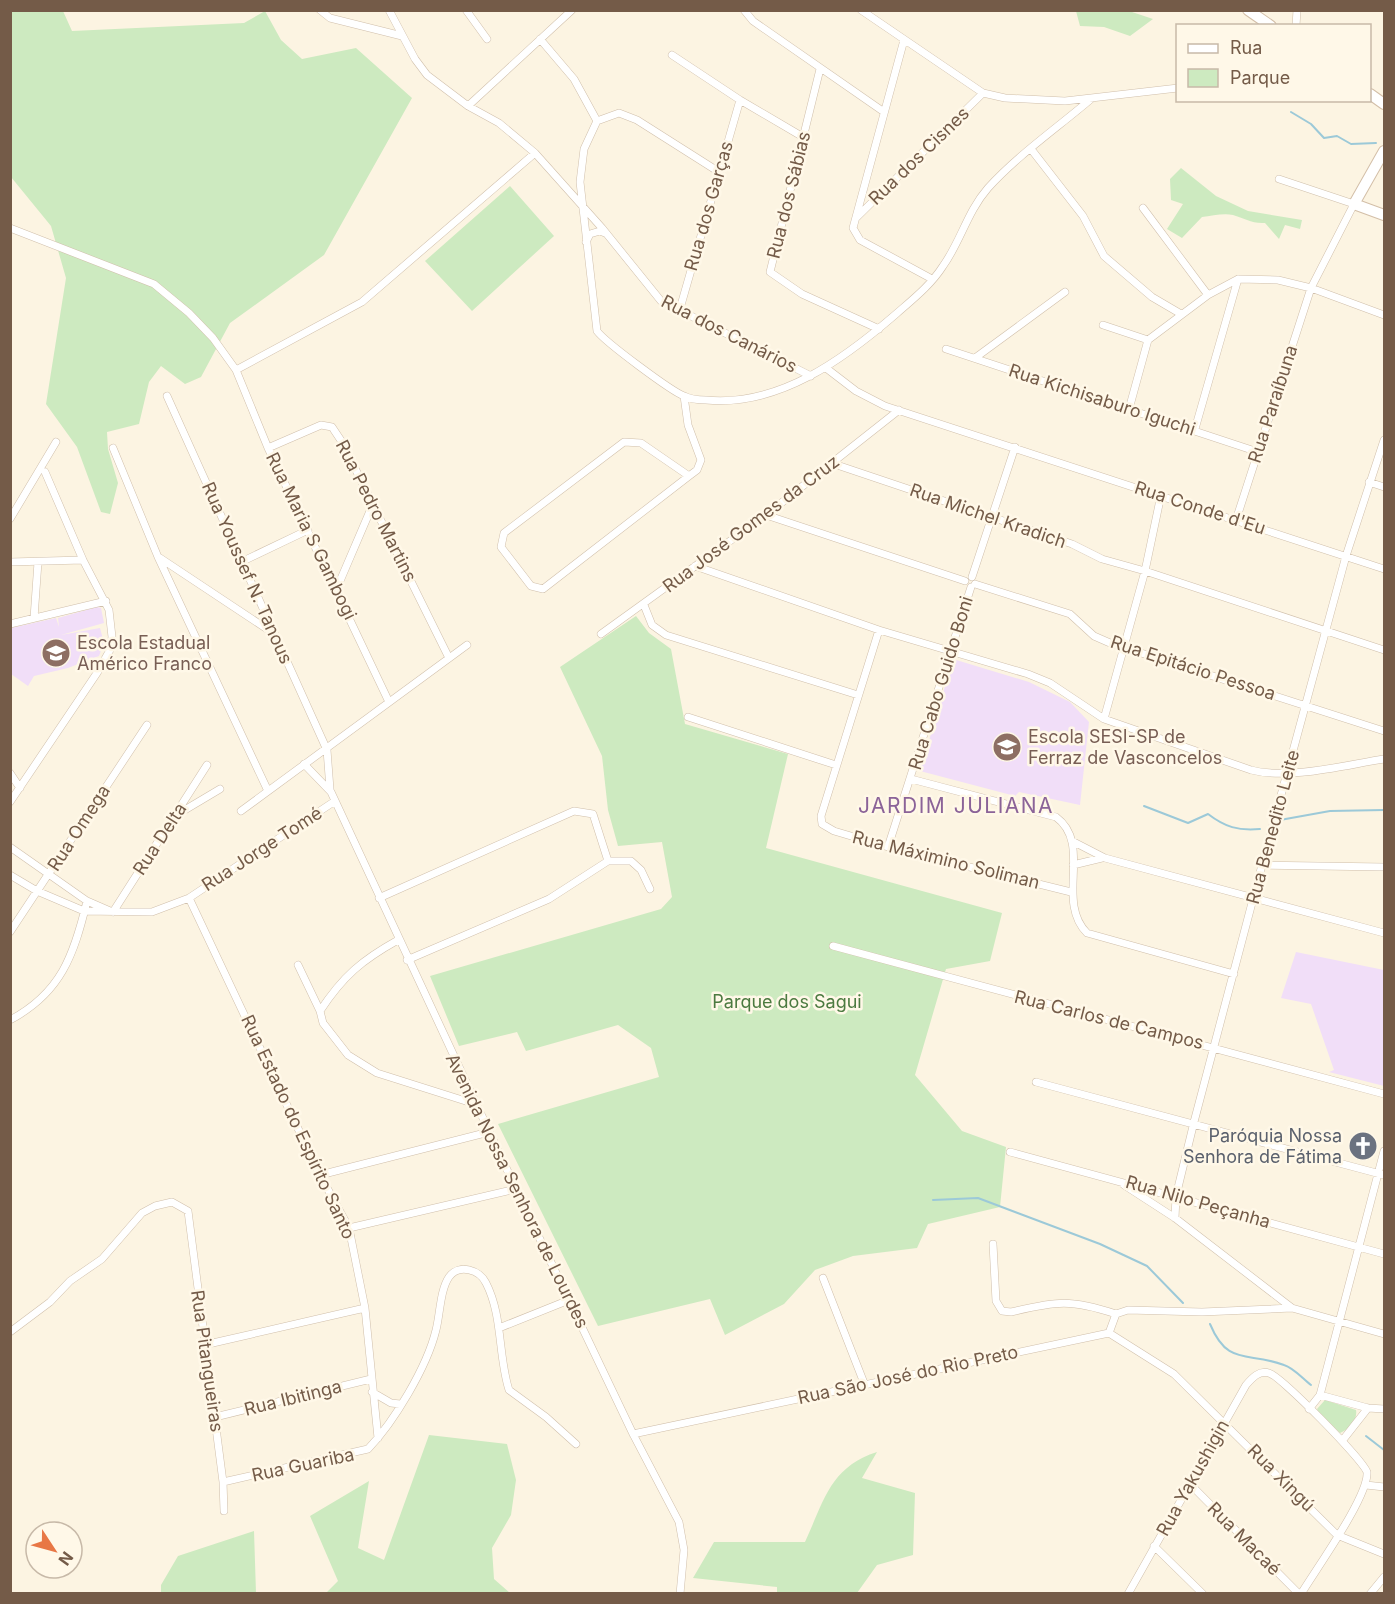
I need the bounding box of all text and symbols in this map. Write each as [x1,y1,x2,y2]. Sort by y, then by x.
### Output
legend [1176,24,1371,102]
text: Rua [1230,37,1262,58]
text: Parque [1230,67,1290,88]
street label: Rua dos Cisnes [864,102,973,209]
street label: Rua dos Sábias [763,129,814,261]
street label: Rua dos Garças [680,139,737,273]
street label: Rua dos Canários [658,290,801,377]
street label: Rua Paraíbuna [1244,342,1301,465]
street label: Rua Kichisaburo Iguchi [1006,359,1198,440]
street label: Rua Pedro Martins [332,436,421,585]
street label: Rua Maria S Gambogi [262,449,361,623]
street label: Rua José Gomes da Cruz [658,450,843,597]
street label: Rua Conde d'Eu [1132,476,1268,539]
street label: Rua Youssef N. Tanous [198,479,297,667]
street label: Rua Michel Kradich [907,479,1069,552]
street label: Rua Cabo Guido Boni [904,594,977,772]
street label: Rua Epitácio Pessoa [1108,631,1278,704]
place label: Escola Estadual Américo Franco [77,632,212,674]
school or university icon: Escola Estadual Américo Franco [40,637,72,669]
place label: Escola SESI-SP de Ferraz de Vasconcelos [1028,726,1222,768]
school or university icon: Escola SESI-SP de Ferraz de Vasconcelos [991,731,1023,763]
street label: Rua Benedito Leite [1242,747,1303,906]
street label: Rua Omega [43,781,114,875]
district label: JARDIM JULIANA [858,793,1054,818]
street label: Rua Delta [129,799,191,879]
street label: Rua Jorge Tomé [198,802,326,895]
street label: Rua Máximino Soliman [850,826,1042,893]
street label: Rua Carlos de Campos [1012,986,1206,1053]
park label: Parque dos Sagui [712,991,862,1012]
street label: Rua Estado do Espírito Santo [237,1011,360,1242]
street label: Avenida Nossa Senhora de Lourdes [442,1050,593,1332]
place label: Paróquia Nossa Senhora de Fátima [1183,1125,1342,1167]
church icon: Paróquia Nossa Senhora de Fátima [1347,1130,1379,1162]
street label: Rua Nilo Peçanha [1123,1171,1273,1232]
street label: Rua Pitangueiras [187,1289,228,1433]
street label: Rua São José do Rio Preto [796,1341,1020,1408]
street label: Rua Ibitinga [242,1375,344,1420]
street label: Rua Yakushigin [1152,1416,1233,1539]
street label: Rua Xingú [1243,1440,1319,1516]
street label: Rua Guariba [250,1443,356,1486]
street label: Rua Macaé [1203,1498,1285,1580]
north arrow [24,1520,84,1580]
text: N [54,1548,78,1570]

